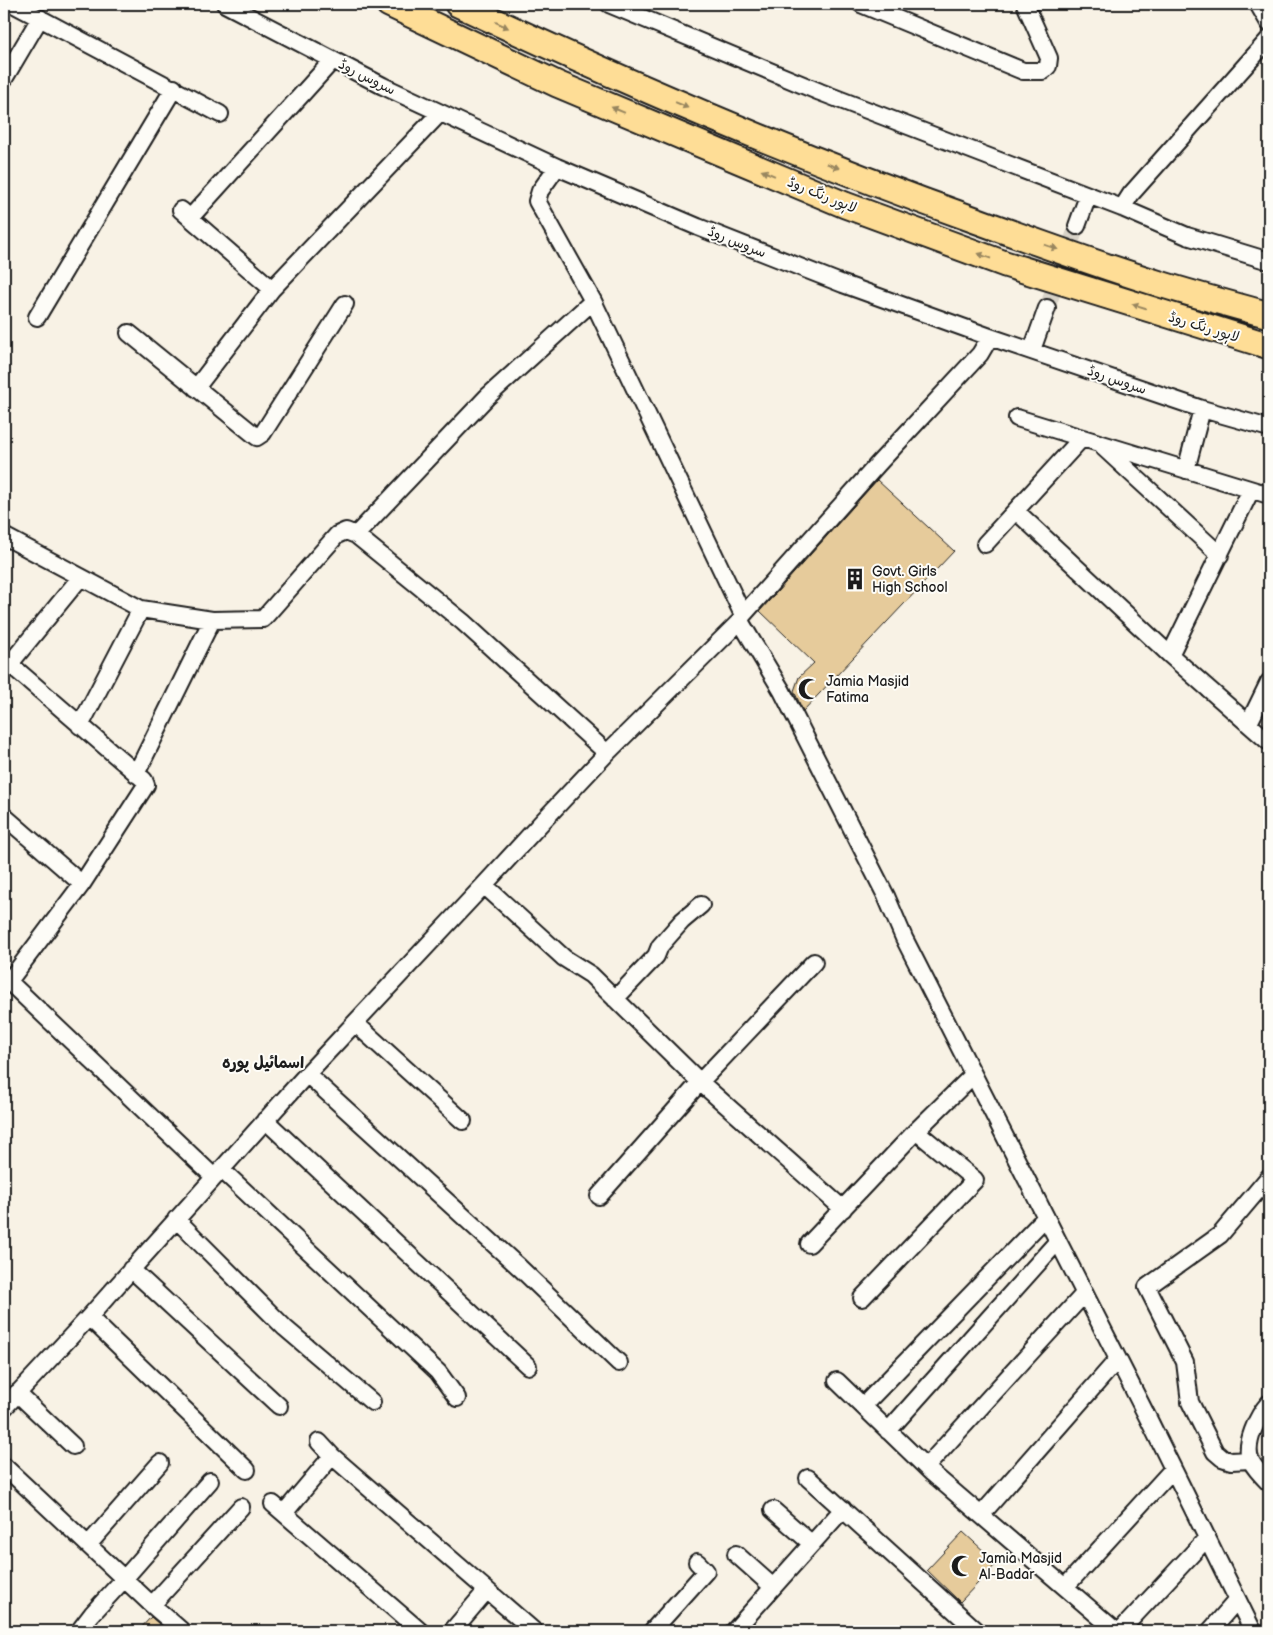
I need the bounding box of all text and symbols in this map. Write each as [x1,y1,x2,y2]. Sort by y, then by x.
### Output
one-way arrow [495,21,509,29]
street label: سروس روڈ [336,55,398,99]
one-way arrow [675,102,690,110]
one-way arrow [611,105,625,113]
one-way arrow [826,163,840,171]
one-way arrow [761,168,775,176]
street label: لاہور رنگ روڈ [784,173,859,218]
street label: سروس روڈ [705,223,769,261]
one-way arrow [1044,244,1059,252]
one-way arrow [977,252,992,260]
one-way arrow [1131,302,1146,310]
street label: لاہور رنگ روڈ [1166,308,1241,348]
street label: سروس روڈ [1085,362,1149,398]
place label: Govt. Girls High School [872,563,948,596]
building icon: Govt. Girls High School [842,566,868,592]
place label: Jamia Masjid Fatima [826,673,909,706]
mosque icon: Jamia Masjid Fatima [796,676,822,702]
district label: اسمائیل پورہ [222,1054,304,1073]
place label: Jamia Masjid Al-Badar [979,1550,1062,1583]
mosque icon: Jamia Masjid Al-Badar [949,1553,975,1579]

